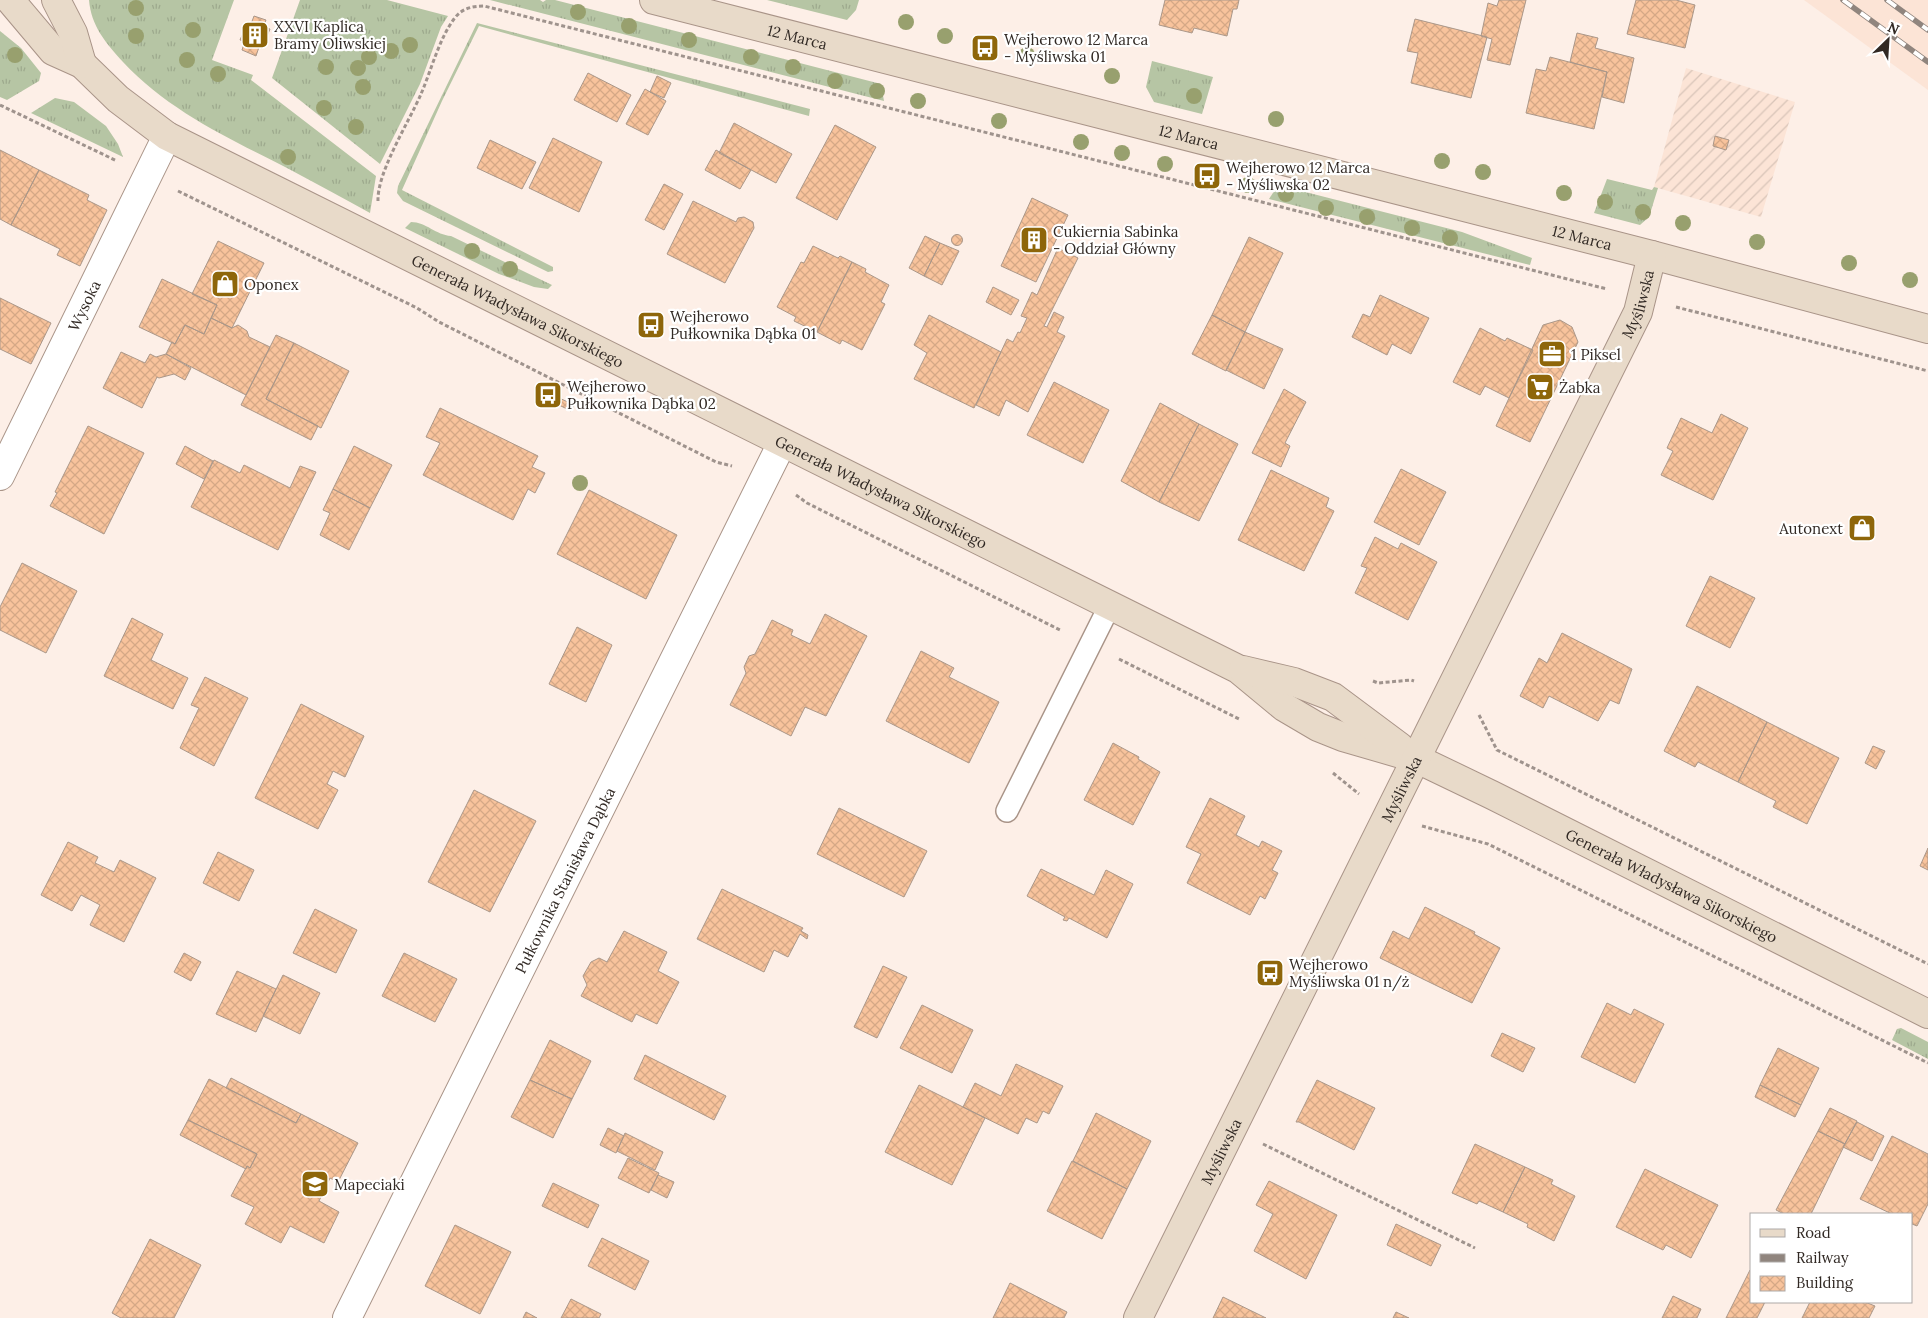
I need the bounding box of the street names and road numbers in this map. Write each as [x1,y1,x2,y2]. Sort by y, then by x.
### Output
street label: 12 Marca [765,20,830,53]
street label: 12 Marca [1157,120,1221,153]
street label: 12 Marca [1550,220,1614,254]
street label: Generała Władysława Sikorskiego [409,250,627,371]
street label: Myśliwska [1617,267,1658,341]
street label: Wysoka [63,277,104,334]
street label: Generała Władysława Sikorskiego [772,431,991,552]
street label: Myśliwska [1377,752,1426,825]
street label: Pułkownika Stanisława Dąbka [510,784,619,976]
street label: Generała Władysława Sikorskiego [1563,824,1781,946]
street label: Myśliwska [1196,1115,1245,1188]

